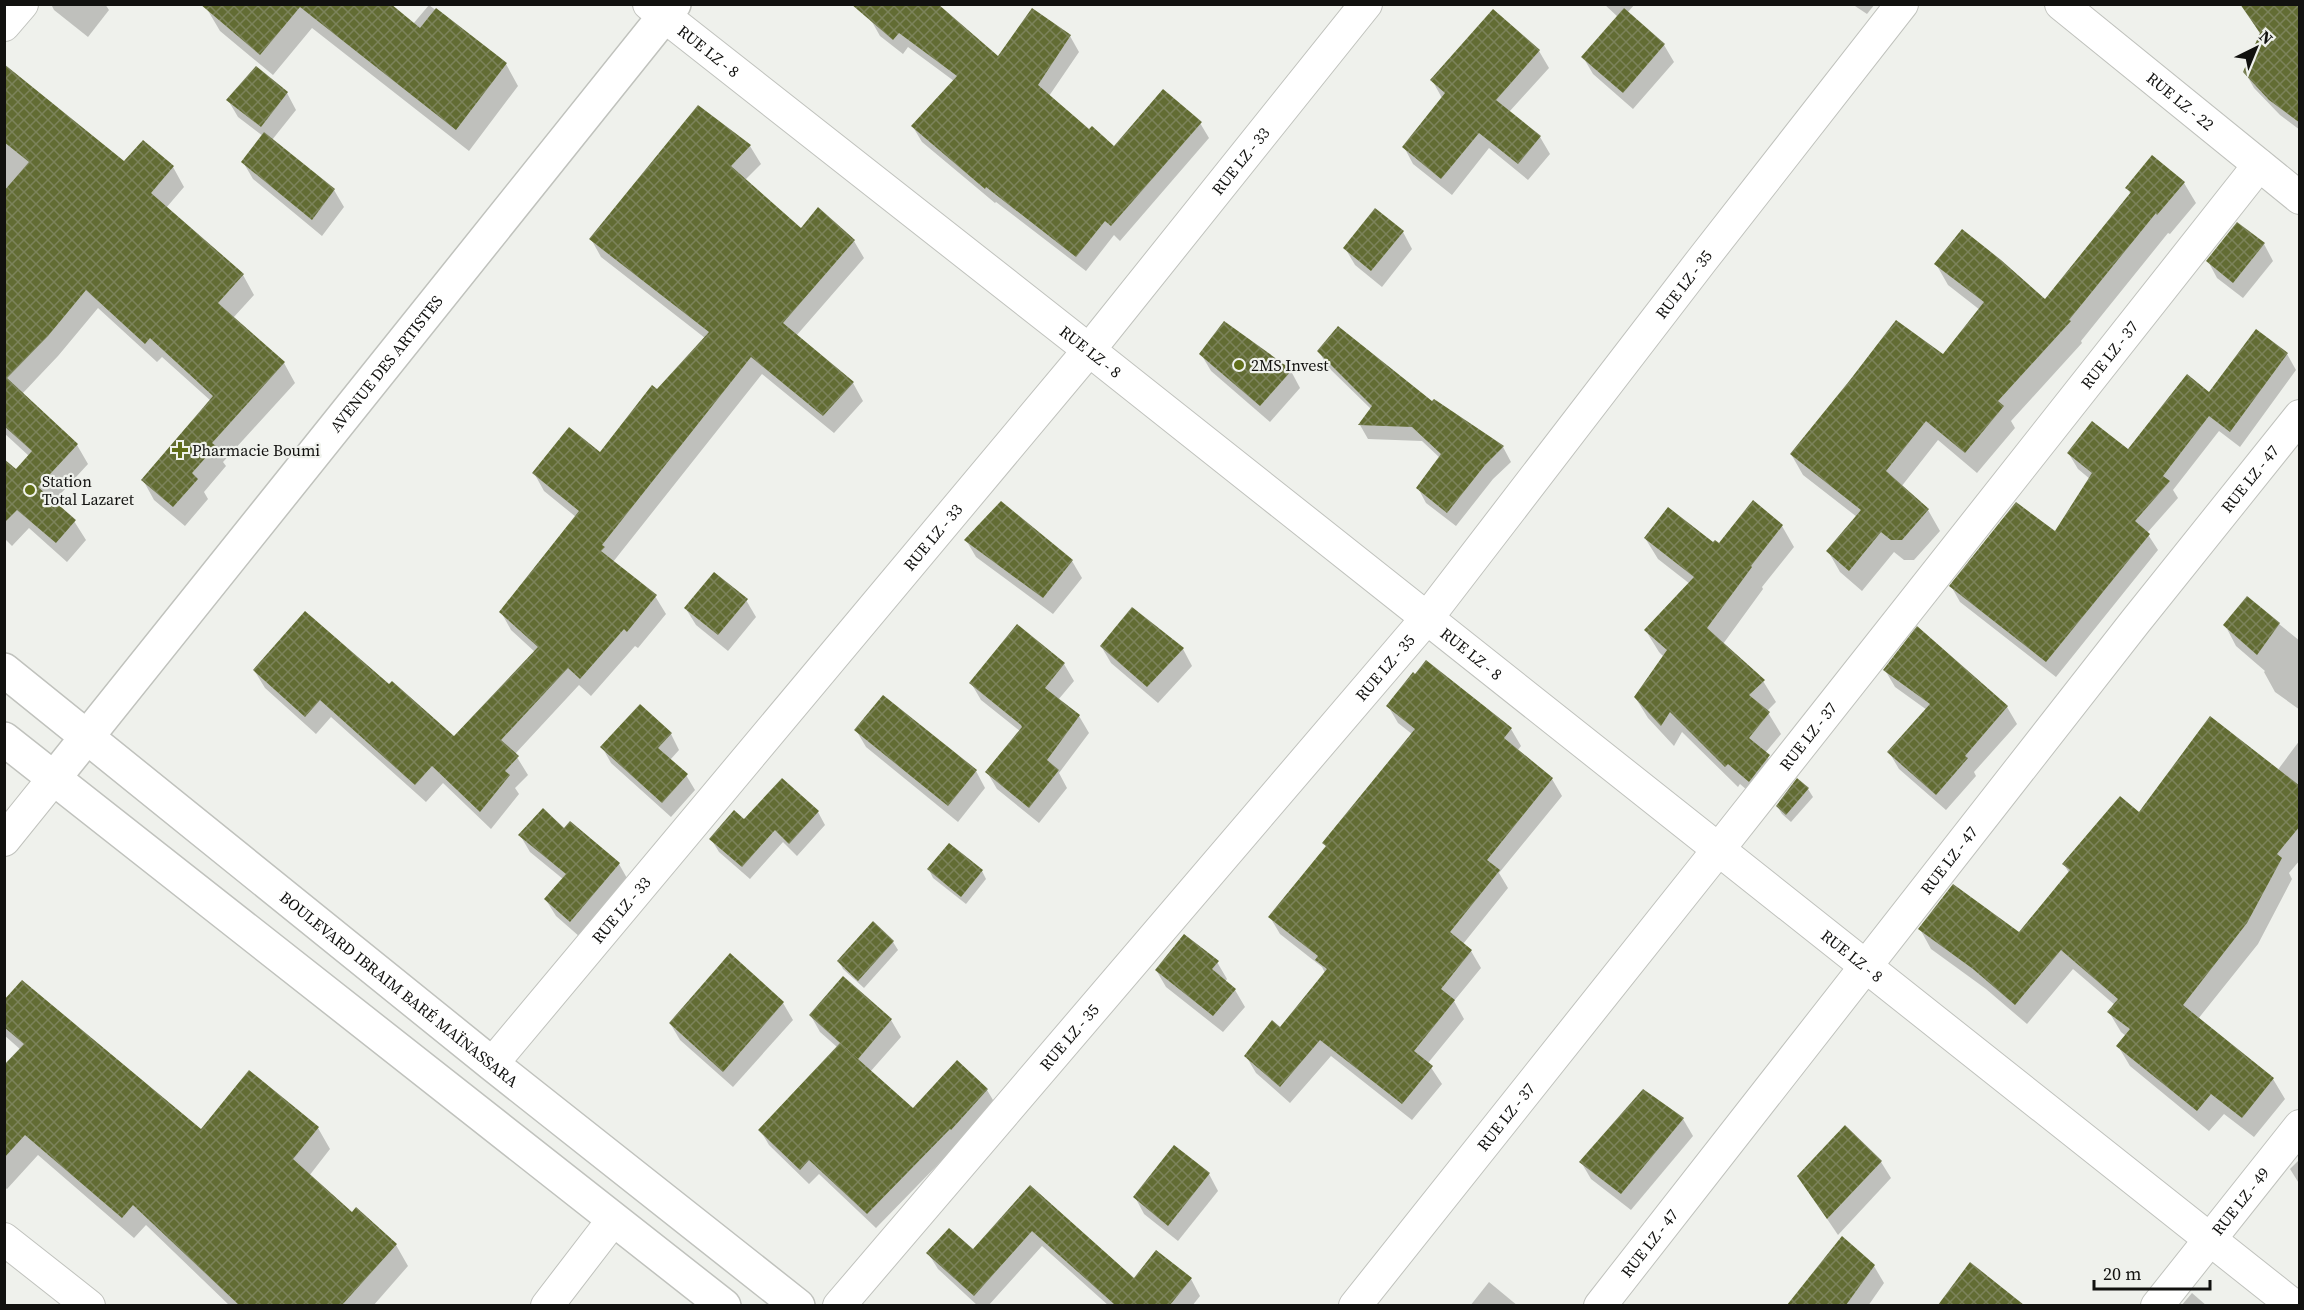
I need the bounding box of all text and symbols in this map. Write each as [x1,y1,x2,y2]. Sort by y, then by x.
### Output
north arrow [2226,18,2286,78]
street label: RUE LZ - 8 [673,20,744,82]
text: N [2254,25,2278,49]
street label: RUE LZ - 22 [2142,67,2219,135]
street label: RUE LZ - 33 [1206,122,1274,199]
street label: RUE LZ - 35 [1650,245,1717,323]
street label: AVENUE DES ARTISTES [324,291,448,437]
street label: RUE LZ - 37 [2075,316,2143,393]
street label: RUE LZ - 8 [1055,320,1126,383]
place label: 2MS Invest [1251,354,1329,376]
marker: 2MS Invest [1232,358,1246,372]
place label: Pharmacie Boumi [192,439,320,461]
street label: RUE LZ - 47 [2216,440,2284,517]
marker: Pharmacie Boumi [173,443,187,457]
place label: Station Total Lazaret [42,470,135,510]
marker: Station Total Lazaret [23,483,37,497]
street label: RUE LZ - 33 [898,499,967,575]
street label: RUE LZ - 8 [1436,622,1507,685]
street label: RUE LZ - 35 [1350,629,1419,705]
street label: RUE LZ - 37 [1774,697,1842,775]
street label: RUE LZ - 47 [1915,821,1982,899]
street label: RUE LZ - 33 [586,872,655,948]
street label: BOULEVARD IBRAIM BARÉ MAÏNASSARA [275,886,524,1092]
street label: RUE LZ - 8 [1817,924,1888,987]
street label: RUE LZ - 35 [1034,999,1104,1075]
street label: RUE LZ - 37 [1472,1078,1540,1155]
street label: RUE LZ - 49 [2206,1162,2274,1240]
street label: RUE LZ - 47 [1616,1204,1683,1282]
scale bar [2094,1253,2210,1291]
text: 20 m [2103,1261,2141,1286]

